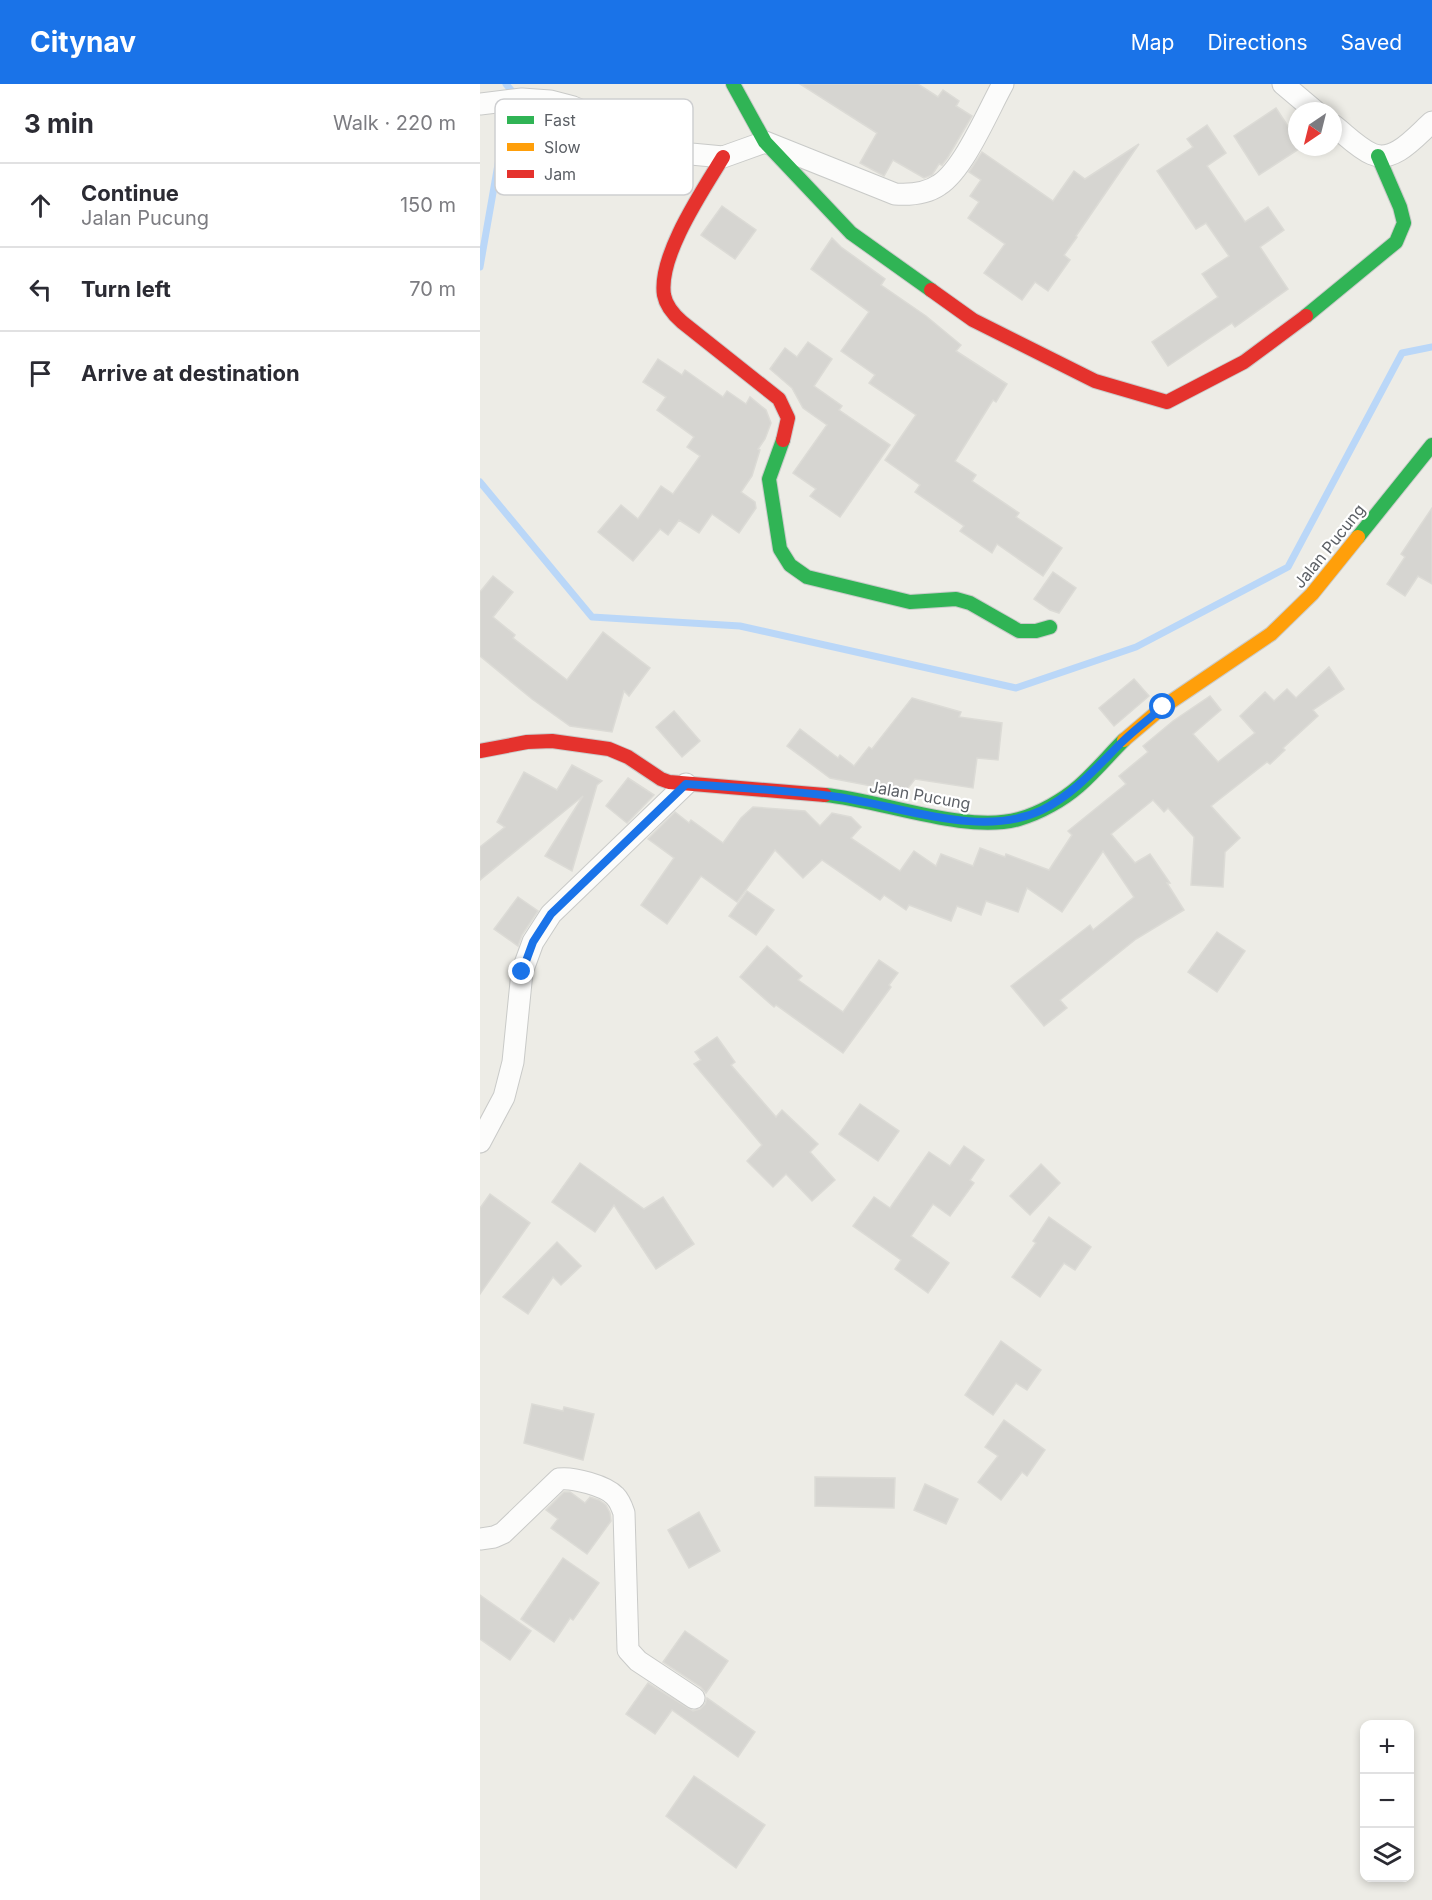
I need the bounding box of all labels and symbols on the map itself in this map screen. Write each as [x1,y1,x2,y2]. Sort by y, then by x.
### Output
legend [495,99,693,195]
north arrow [1288,102,1342,156]
text: Fast [544,110,576,130]
text: Slow [544,137,581,157]
text: Jam [544,164,576,184]
street label: Jalan Pucung [1289,500,1369,592]
route start [1149,693,1175,719]
street label: Jalan Pucung [868,776,972,814]
route end [508,958,534,984]

